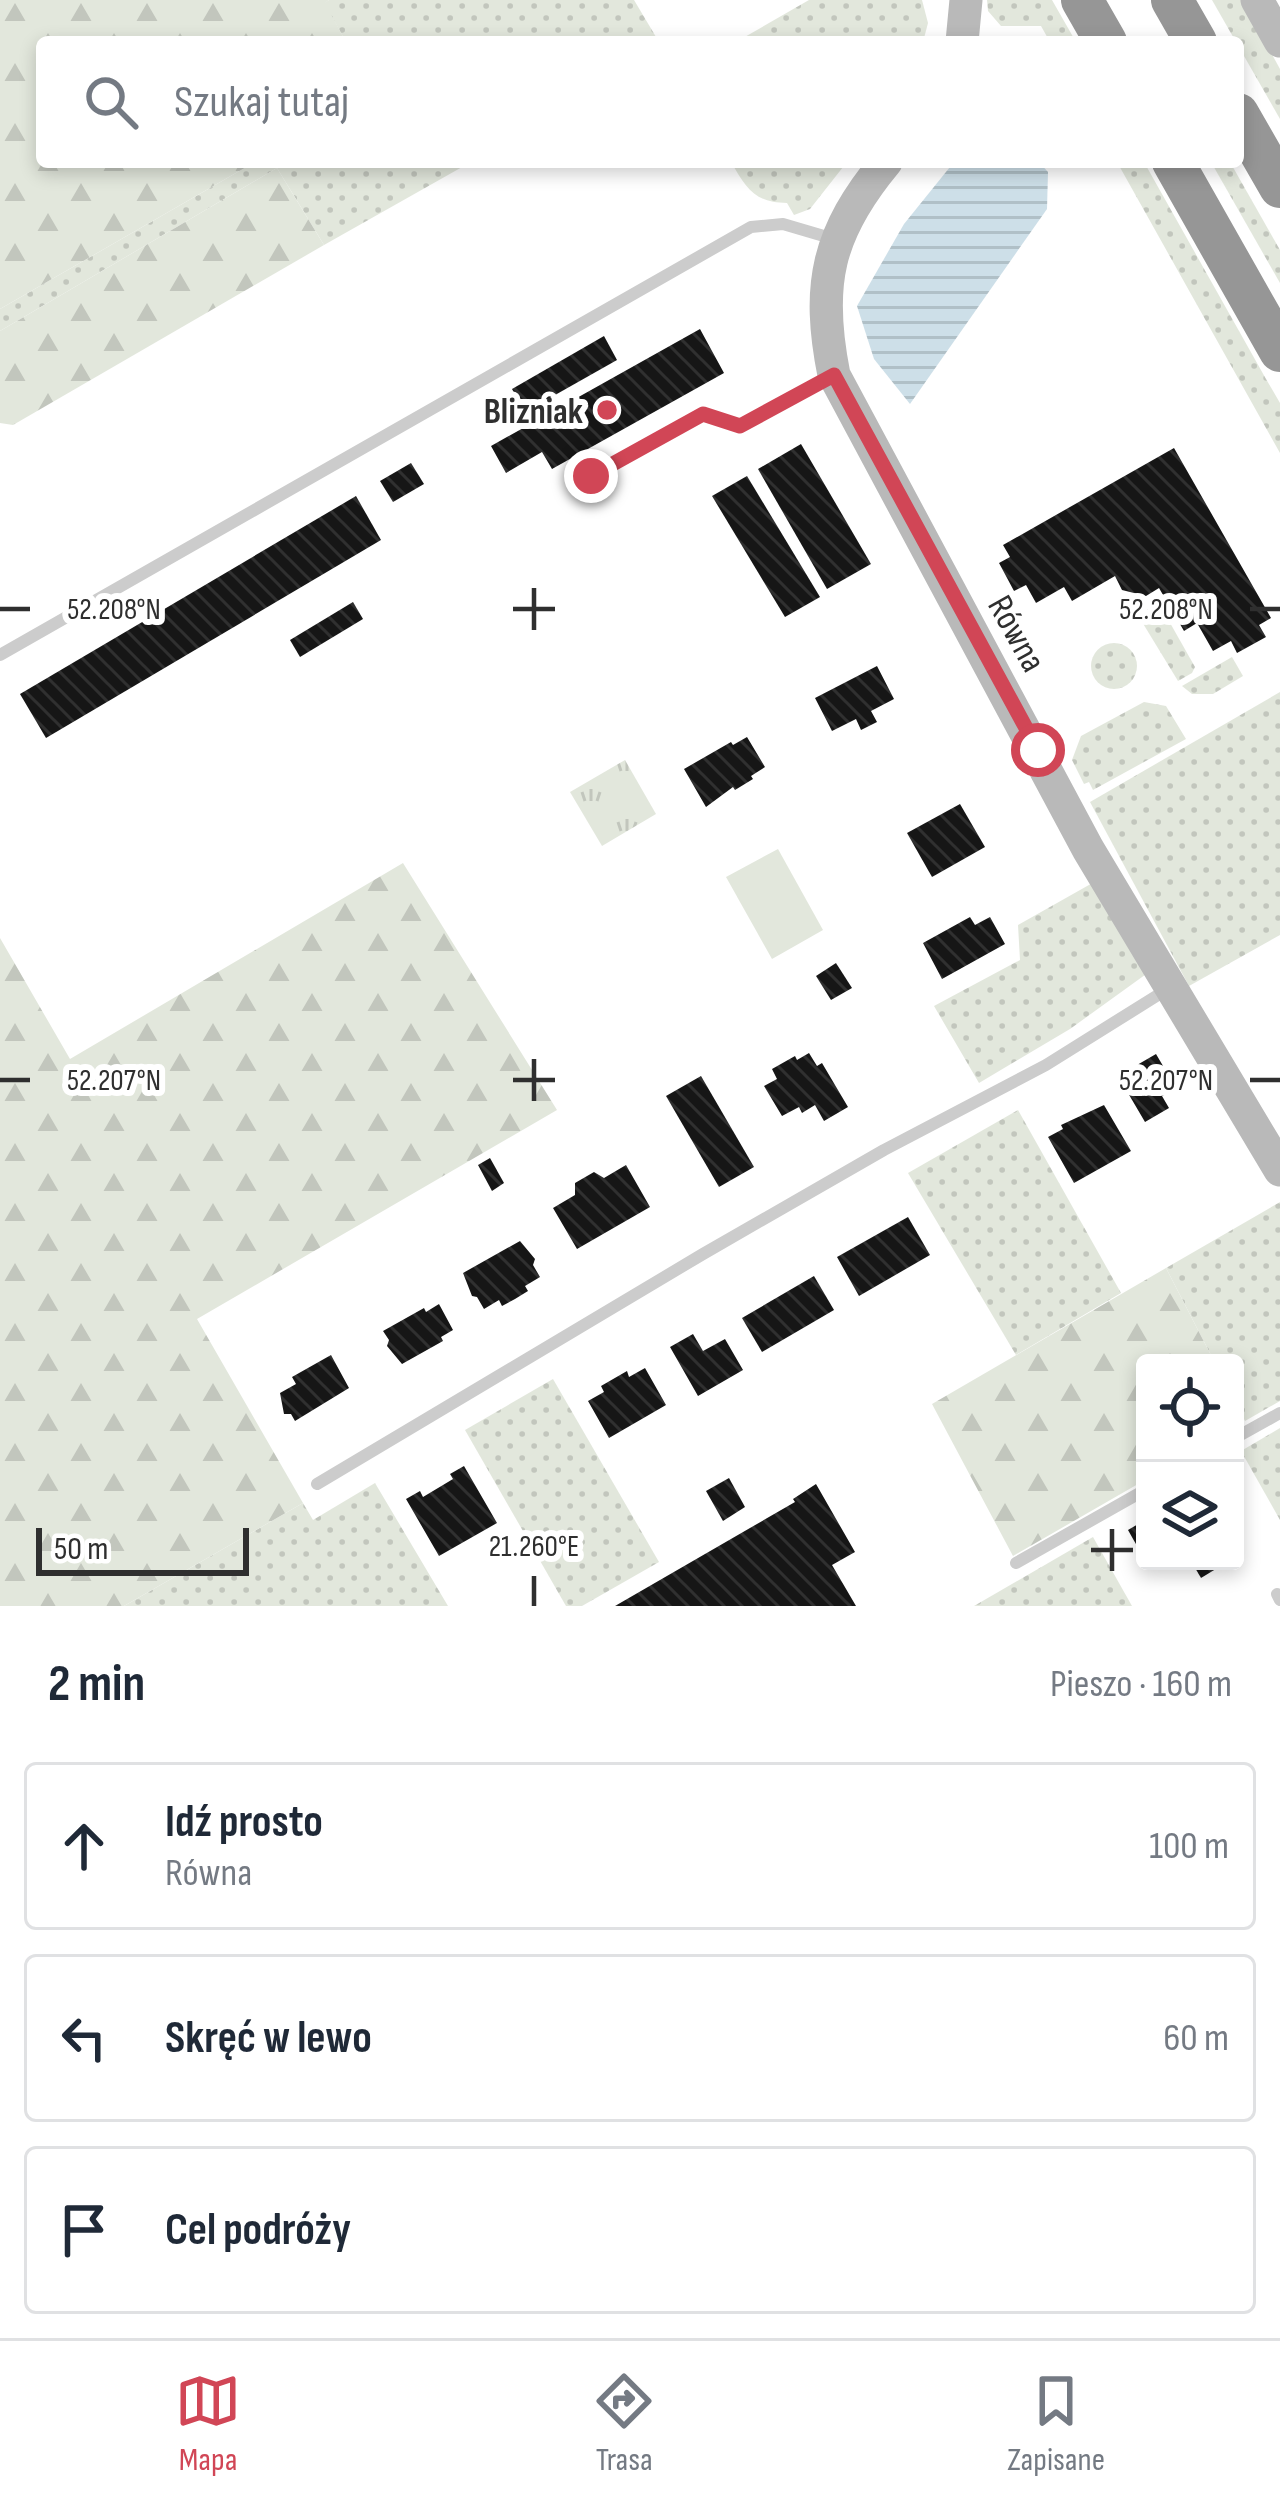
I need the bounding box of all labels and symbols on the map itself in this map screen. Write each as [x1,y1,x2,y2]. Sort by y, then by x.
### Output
place label: Blizniak [484,391,583,434]
marker: Blizniak [594,397,620,423]
route end [564,449,618,503]
street label: Równa [978,589,1054,680]
text: 52.208°N [67,592,161,628]
text: 52.208°N [1119,592,1213,628]
route start [1011,723,1065,777]
text: 52.207°N [67,1063,161,1099]
text: 52.207°N [1119,1063,1213,1099]
scale bar [36,1522,249,1575]
text: 21.260°E [489,1529,579,1565]

